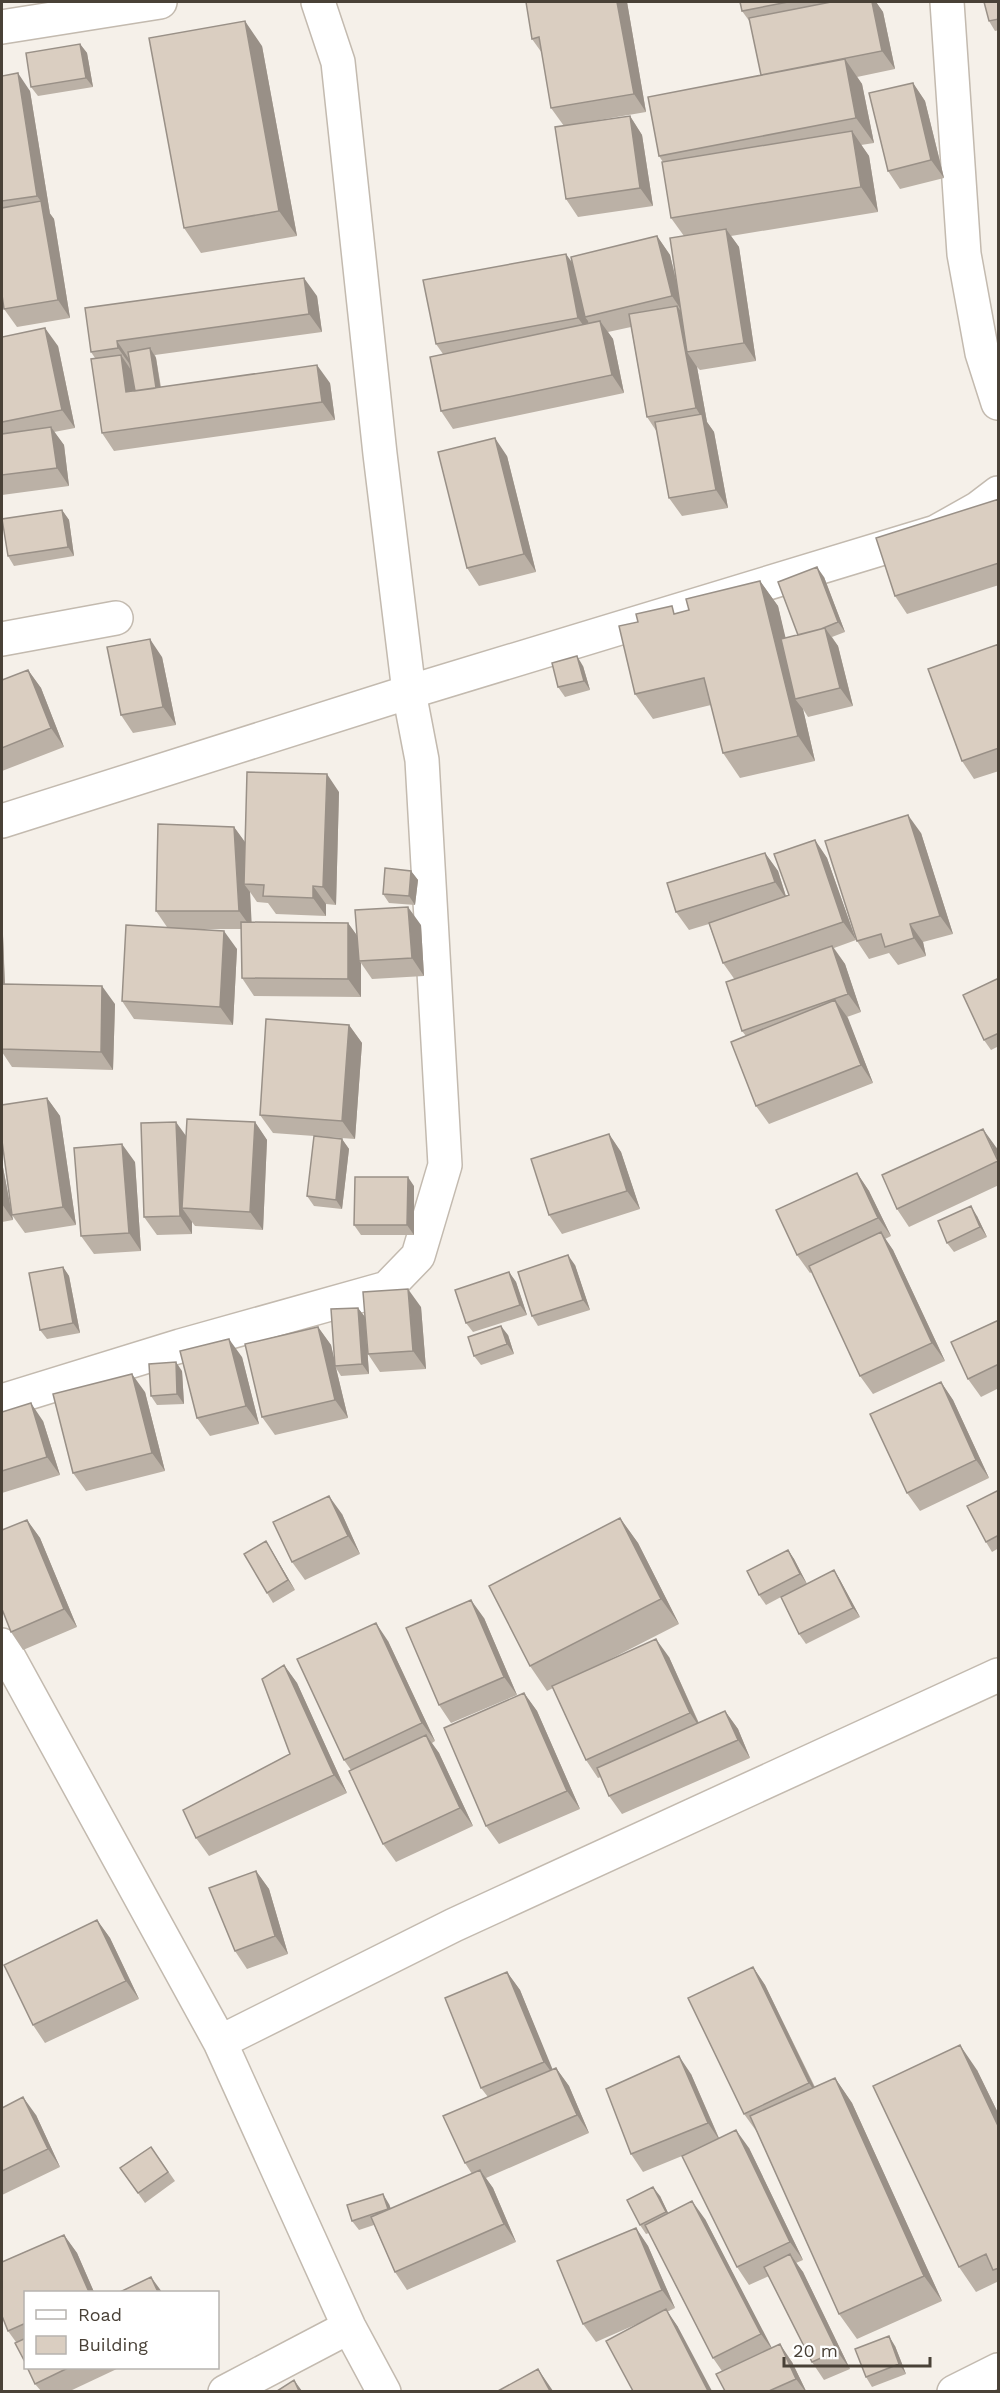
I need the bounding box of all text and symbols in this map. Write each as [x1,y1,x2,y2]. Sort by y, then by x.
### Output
legend [24,2291,219,2369]
text: Road [78,2304,122,2325]
scale bar [784,2330,930,2368]
text: Building [78,2334,148,2355]
text: 20 m [793,2340,838,2361]

